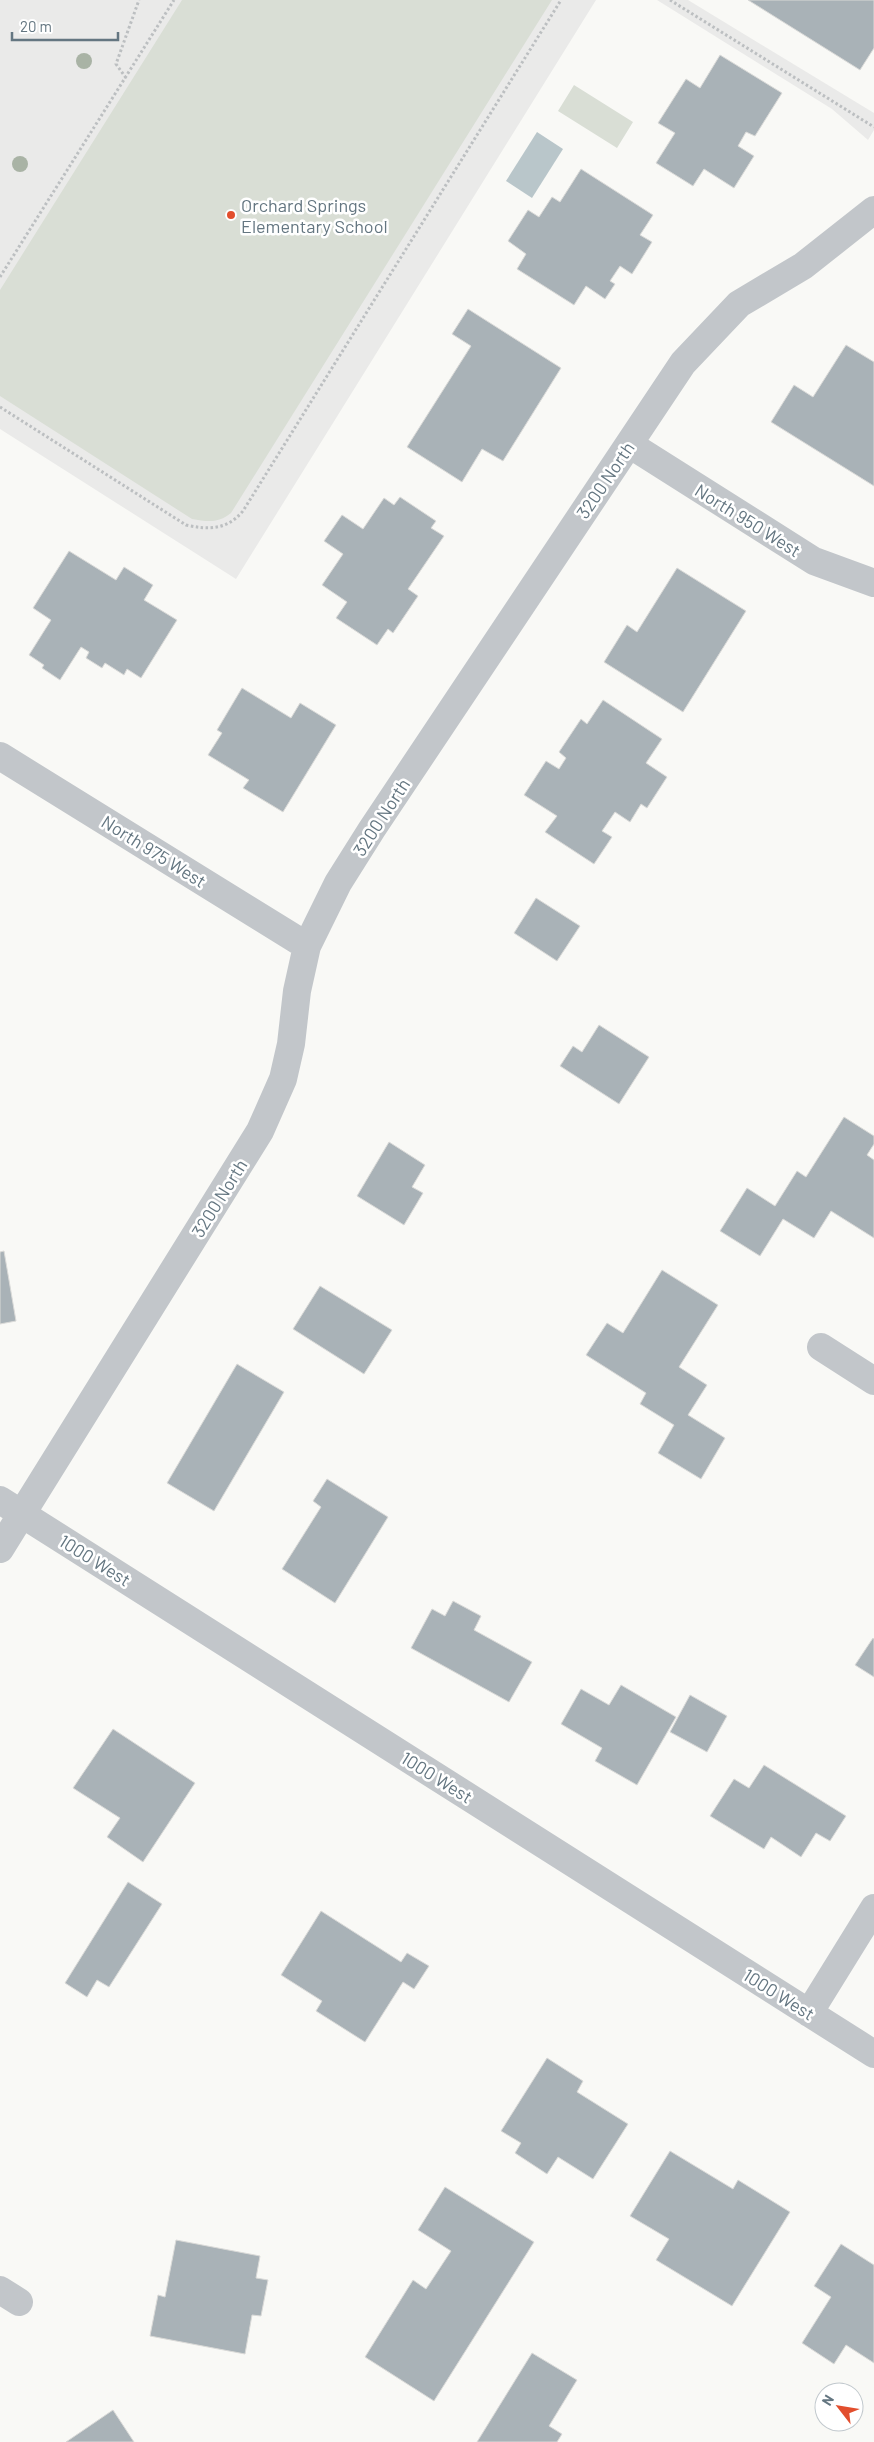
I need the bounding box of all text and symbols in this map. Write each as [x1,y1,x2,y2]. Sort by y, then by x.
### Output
scale bar [12,10,119,42]
text: 20 m [20,17,52,35]
place label: Orchard Springs Elementary School [241,194,388,237]
marker: Orchard Springs Elementary School [225,209,237,221]
street label: 3200 North [571,437,639,523]
street label: North 950 West [691,479,805,561]
street label: 3200 North [348,774,414,860]
street label: North 975 West [98,810,210,892]
street label: 3200 North [186,1155,252,1241]
street label: 1000 West [55,1529,135,1591]
street label: 1000 West [397,1746,477,1808]
street label: 1000 West [739,1963,819,2025]
north arrow [814,2382,864,2432]
text: N [818,2392,837,2408]

